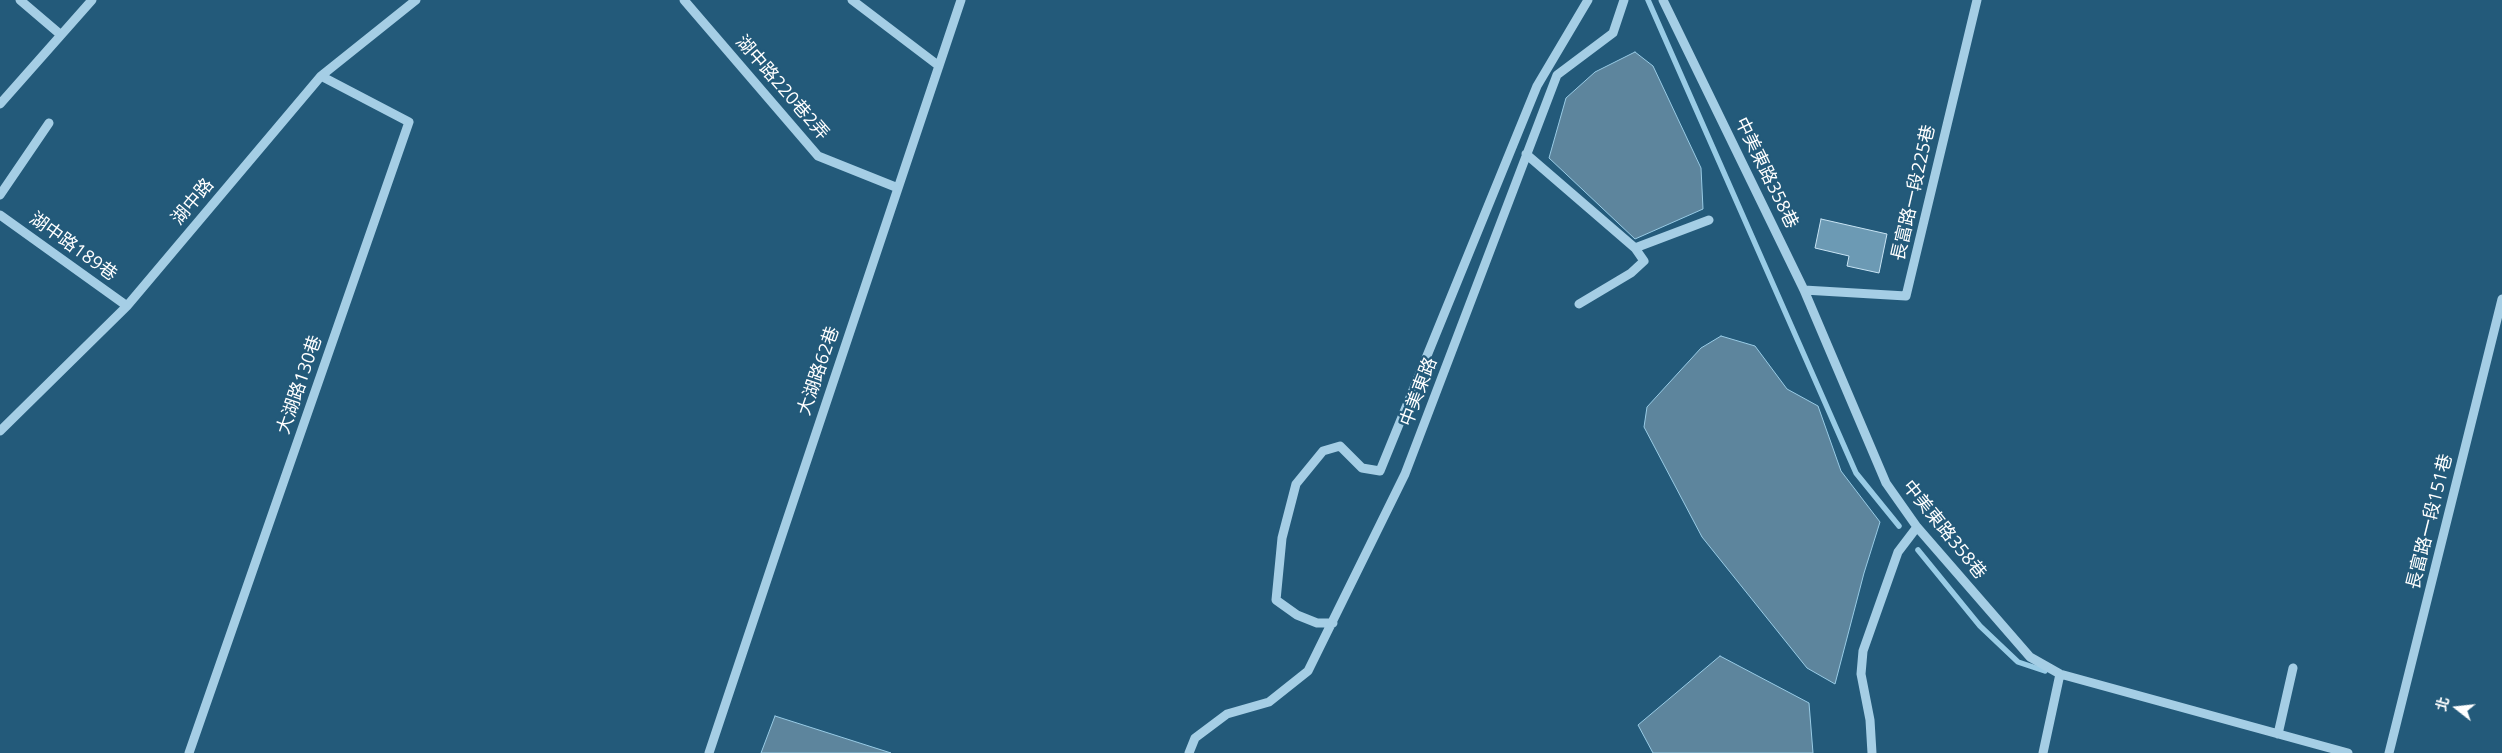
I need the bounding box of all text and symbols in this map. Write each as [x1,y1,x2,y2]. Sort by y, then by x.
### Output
street label: 湖中路220巷2弄 [731,31,833,145]
street label: 中美東路358巷 [1730,114,1802,232]
street label: 長富路一段225巷 [1888,123,1940,263]
street label: 湖中路 [167,174,219,230]
street label: 湖中路189巷 [25,208,121,286]
street label: 大湖路62巷 [794,324,844,418]
street label: 大湖路130巷 [273,333,327,437]
street label: 中美東路 [1396,355,1442,429]
street label: 長富路一段151巷 [2403,452,2457,592]
street label: 中美東路358巷 [1898,476,1990,584]
north arrow [2432,683,2482,733]
text: 北 [2431,694,2453,713]

